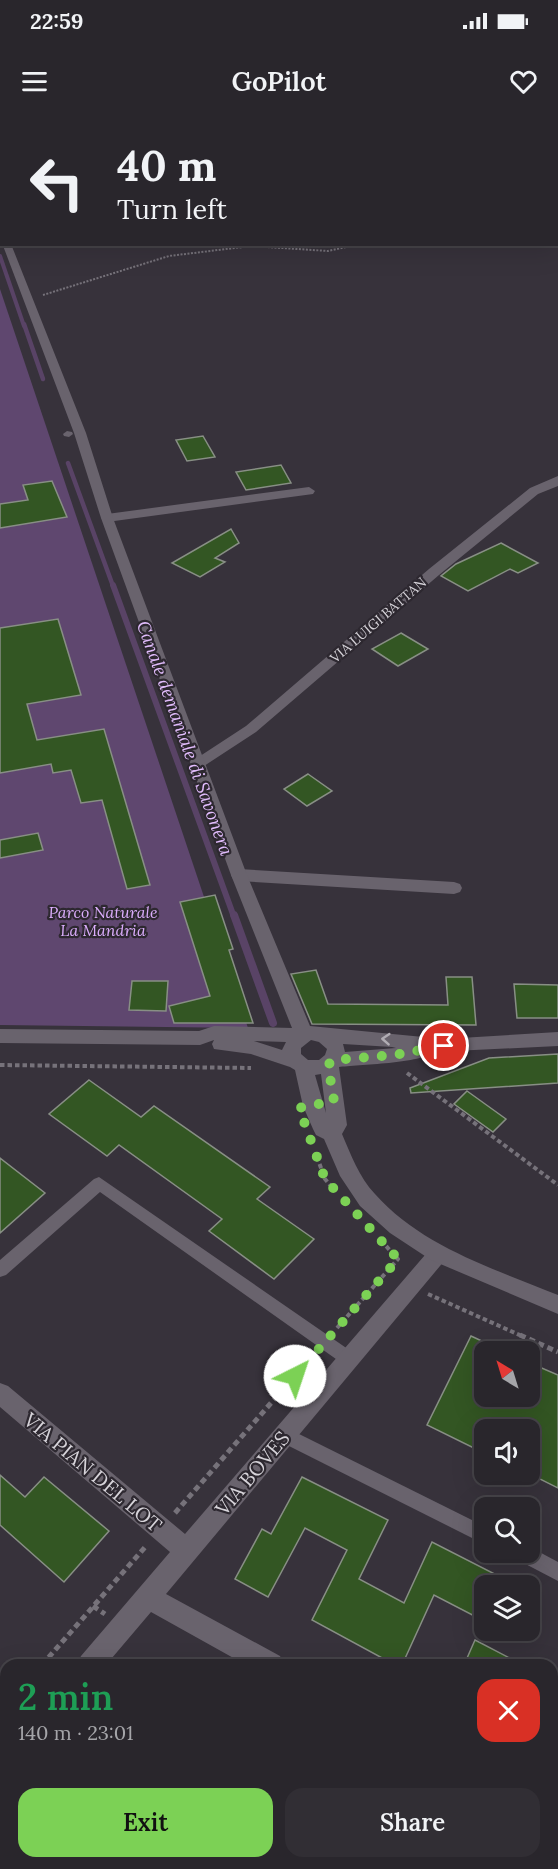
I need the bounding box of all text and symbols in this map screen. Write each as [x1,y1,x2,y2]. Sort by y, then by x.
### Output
text: 22:59 [30,7,84,35]
text: GoPilot [232,64,327,98]
icon: menu [18,65,51,98]
icon: heart [507,65,540,98]
text: 40 m [117,139,216,193]
icon: left [18,144,96,222]
text: Turn left [117,192,227,226]
street label: VIA LUIGI BATTAN [325,573,430,667]
water label: Canale demaniale di Savonera [132,618,238,858]
park label: Parco Naturale La Mandria [48,902,158,940]
pin [418,1020,469,1071]
icon: arrive [427,1029,460,1062]
one-way arrow [382,1033,391,1046]
north arrow [474,1341,540,1407]
map controls [474,1341,540,1641]
position arrow [263,1344,327,1408]
street label: VIA PIAN DEL LOT [18,1406,167,1537]
button: sound [474,1419,540,1485]
street label: VIA BOVES [209,1426,295,1521]
button: search [474,1497,540,1563]
button: layers [474,1575,540,1641]
text: 2 min [18,1674,113,1720]
button: close [477,1679,540,1742]
text: 140 m · 23:01 [18,1720,133,1745]
button: Exit [18,1788,273,1857]
button: Share [285,1788,540,1857]

